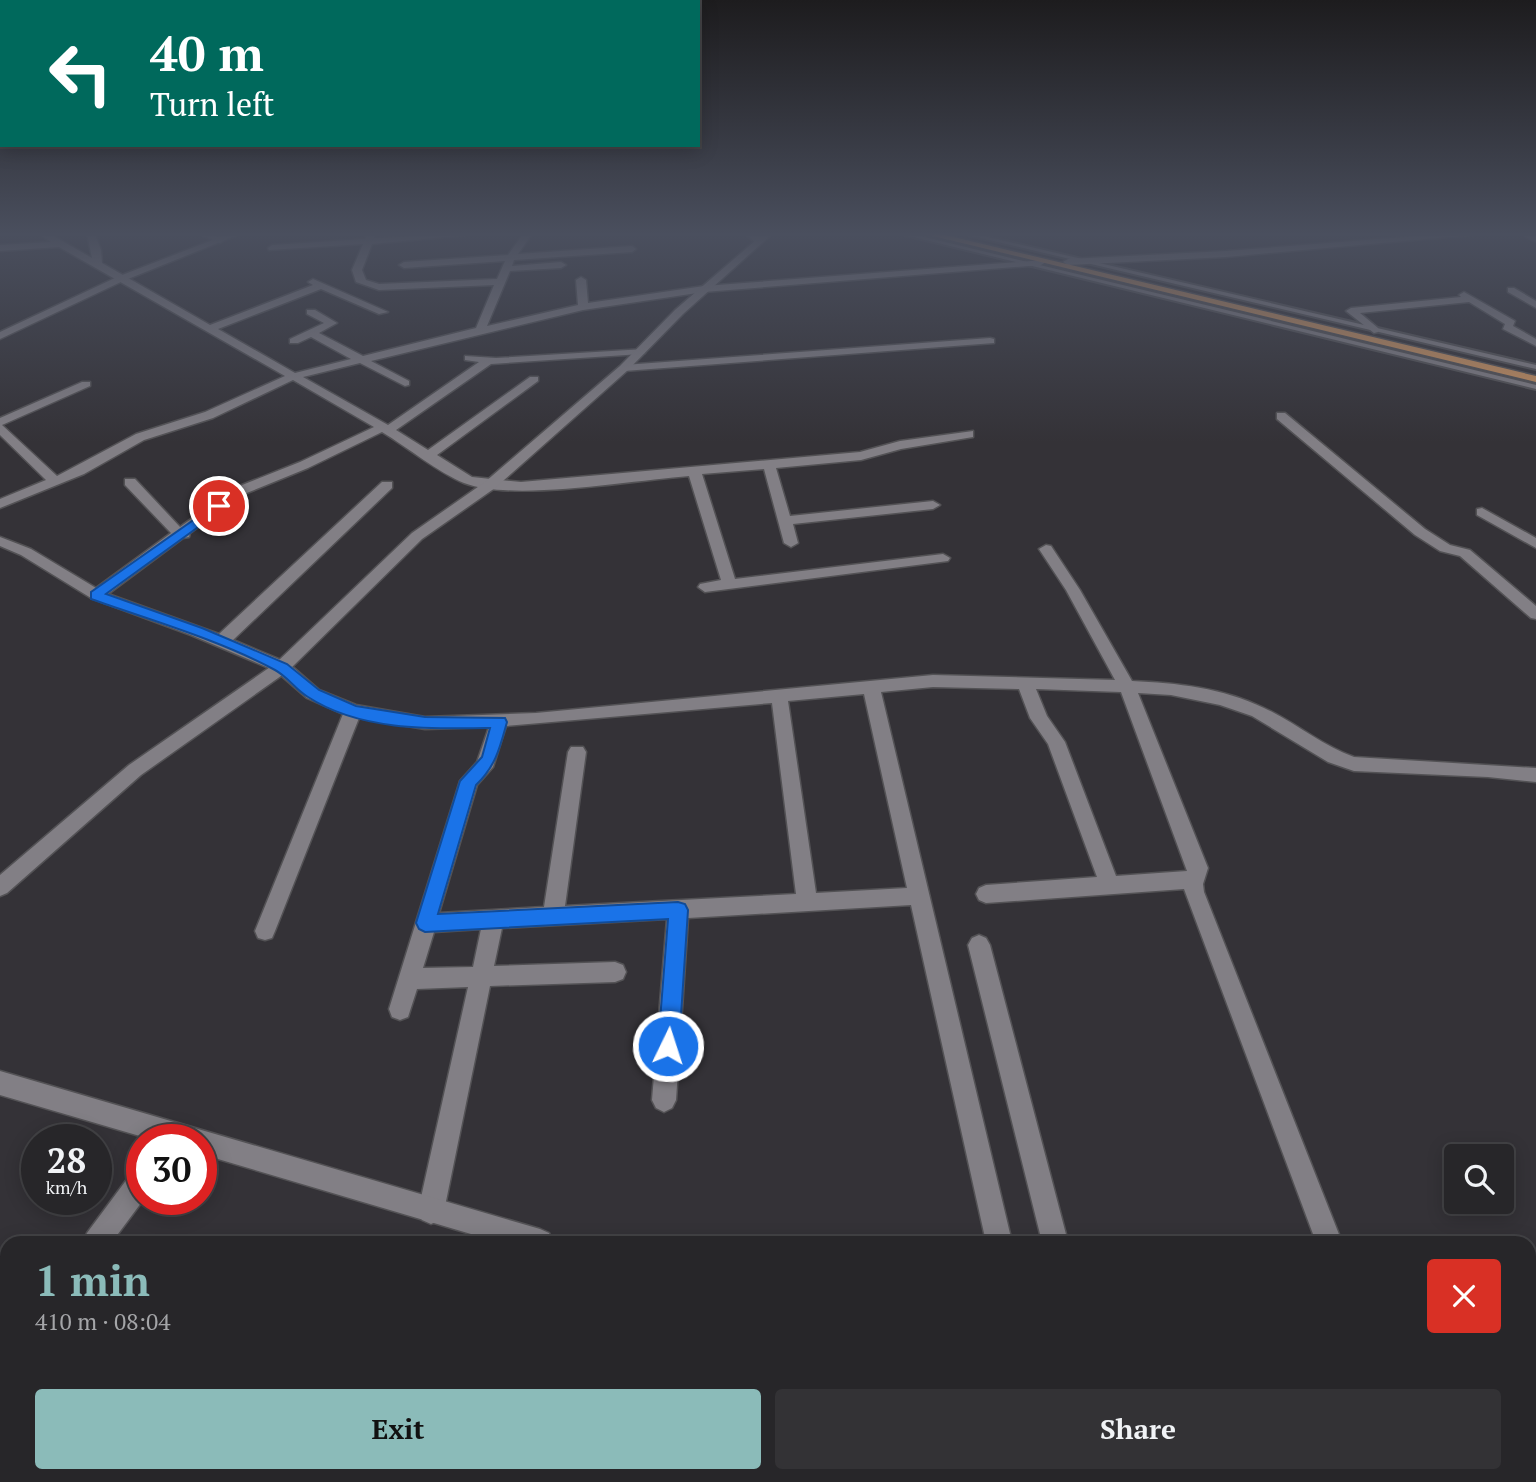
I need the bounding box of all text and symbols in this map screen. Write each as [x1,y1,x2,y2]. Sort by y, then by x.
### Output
text: 40 m [150,20,264,85]
icon: left [35,28,126,119]
text: Turn left [150,83,274,125]
pin [189,476,249,536]
icon: arrive [200,487,238,525]
position arrow [631,1009,705,1083]
speed limit sign: 30 [126,1124,217,1215]
text: 28 [47,1137,86,1183]
map controls [1444,1144,1514,1214]
button: search [1444,1144,1514,1214]
text: km/h [46,1175,87,1199]
text: 1 min [35,1252,150,1308]
button: close [1427,1259,1501,1333]
text: 410 m · 08:04 [35,1306,170,1337]
button: Exit [35,1389,761,1469]
button: Share [775,1389,1501,1469]

